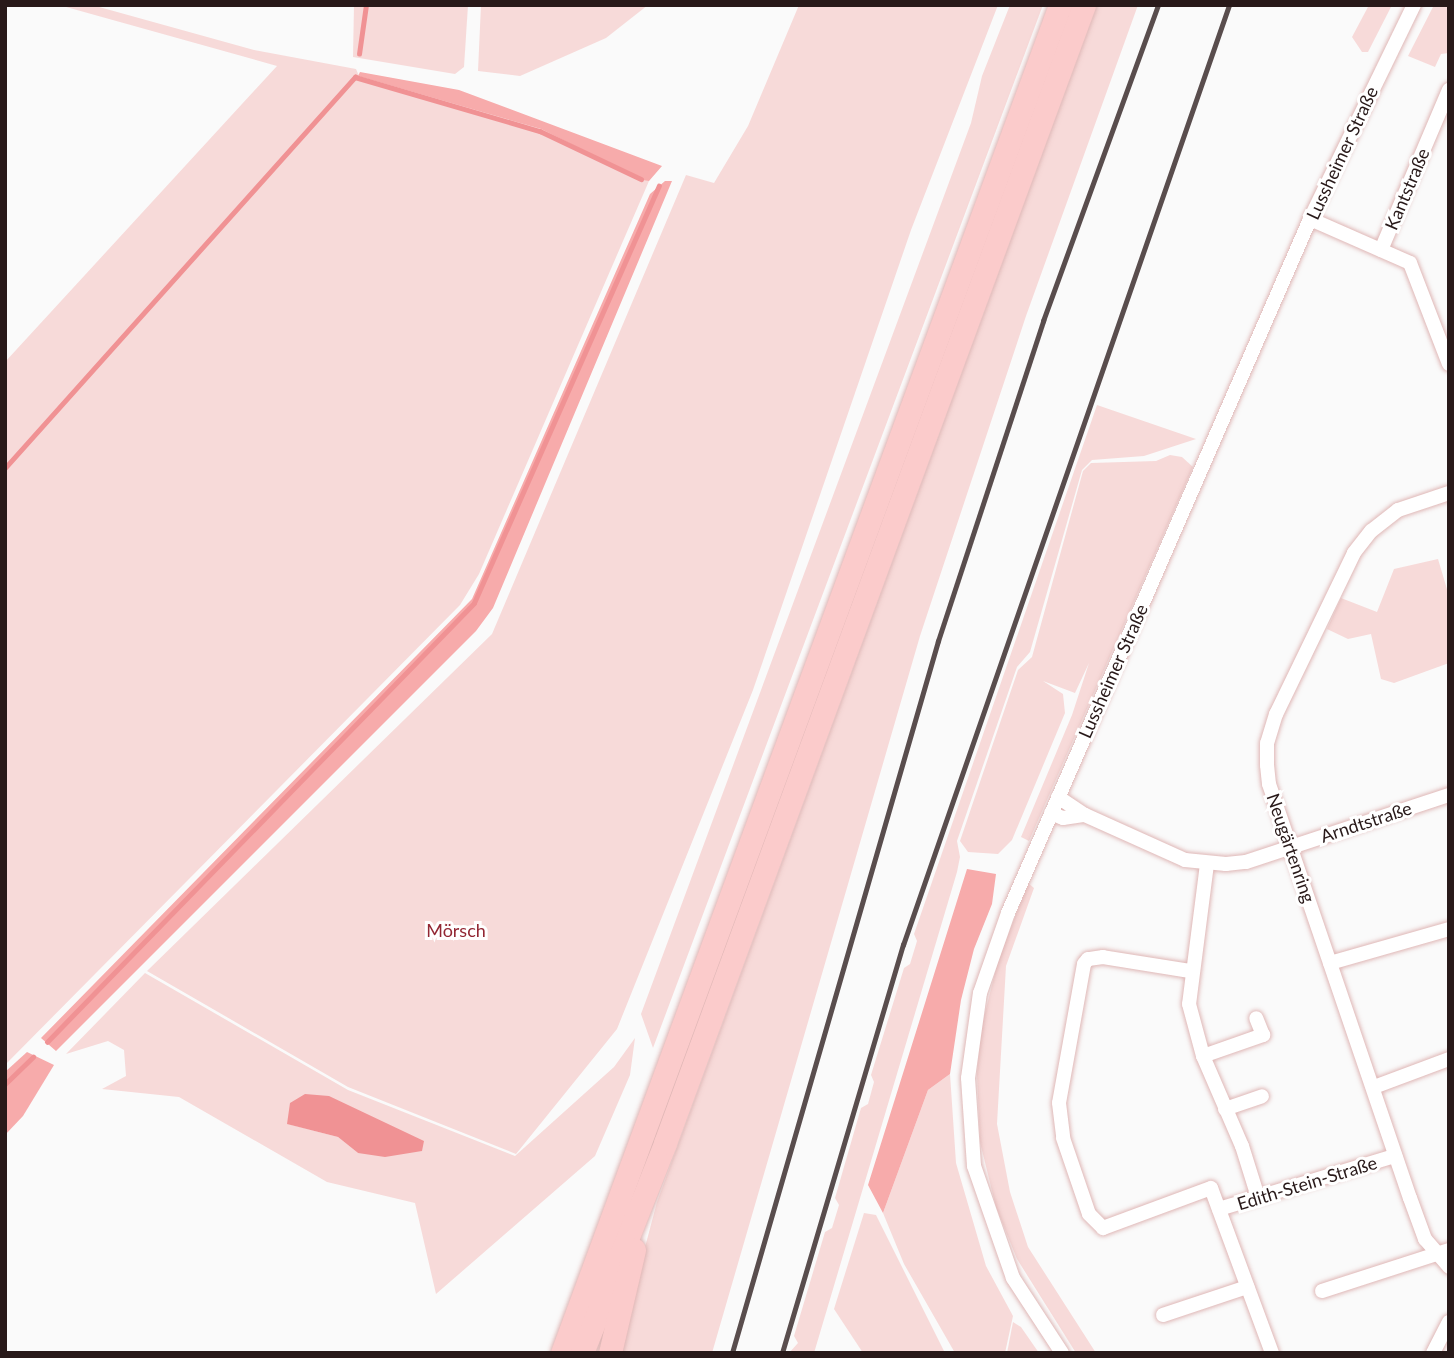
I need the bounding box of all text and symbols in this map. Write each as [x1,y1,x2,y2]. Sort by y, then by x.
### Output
street label: Lussheimer Straße [1302,83,1382,223]
street label: Kantstraße [1380,145,1434,233]
street label: Lussheimer Straße [1074,600,1152,742]
street label: Neugärtenring [1262,791,1320,905]
street label: Arndtstraße [1318,797,1414,847]
park label: Mörsch [426,919,486,941]
street label: Edith-Stein-Straße [1234,1151,1380,1215]

